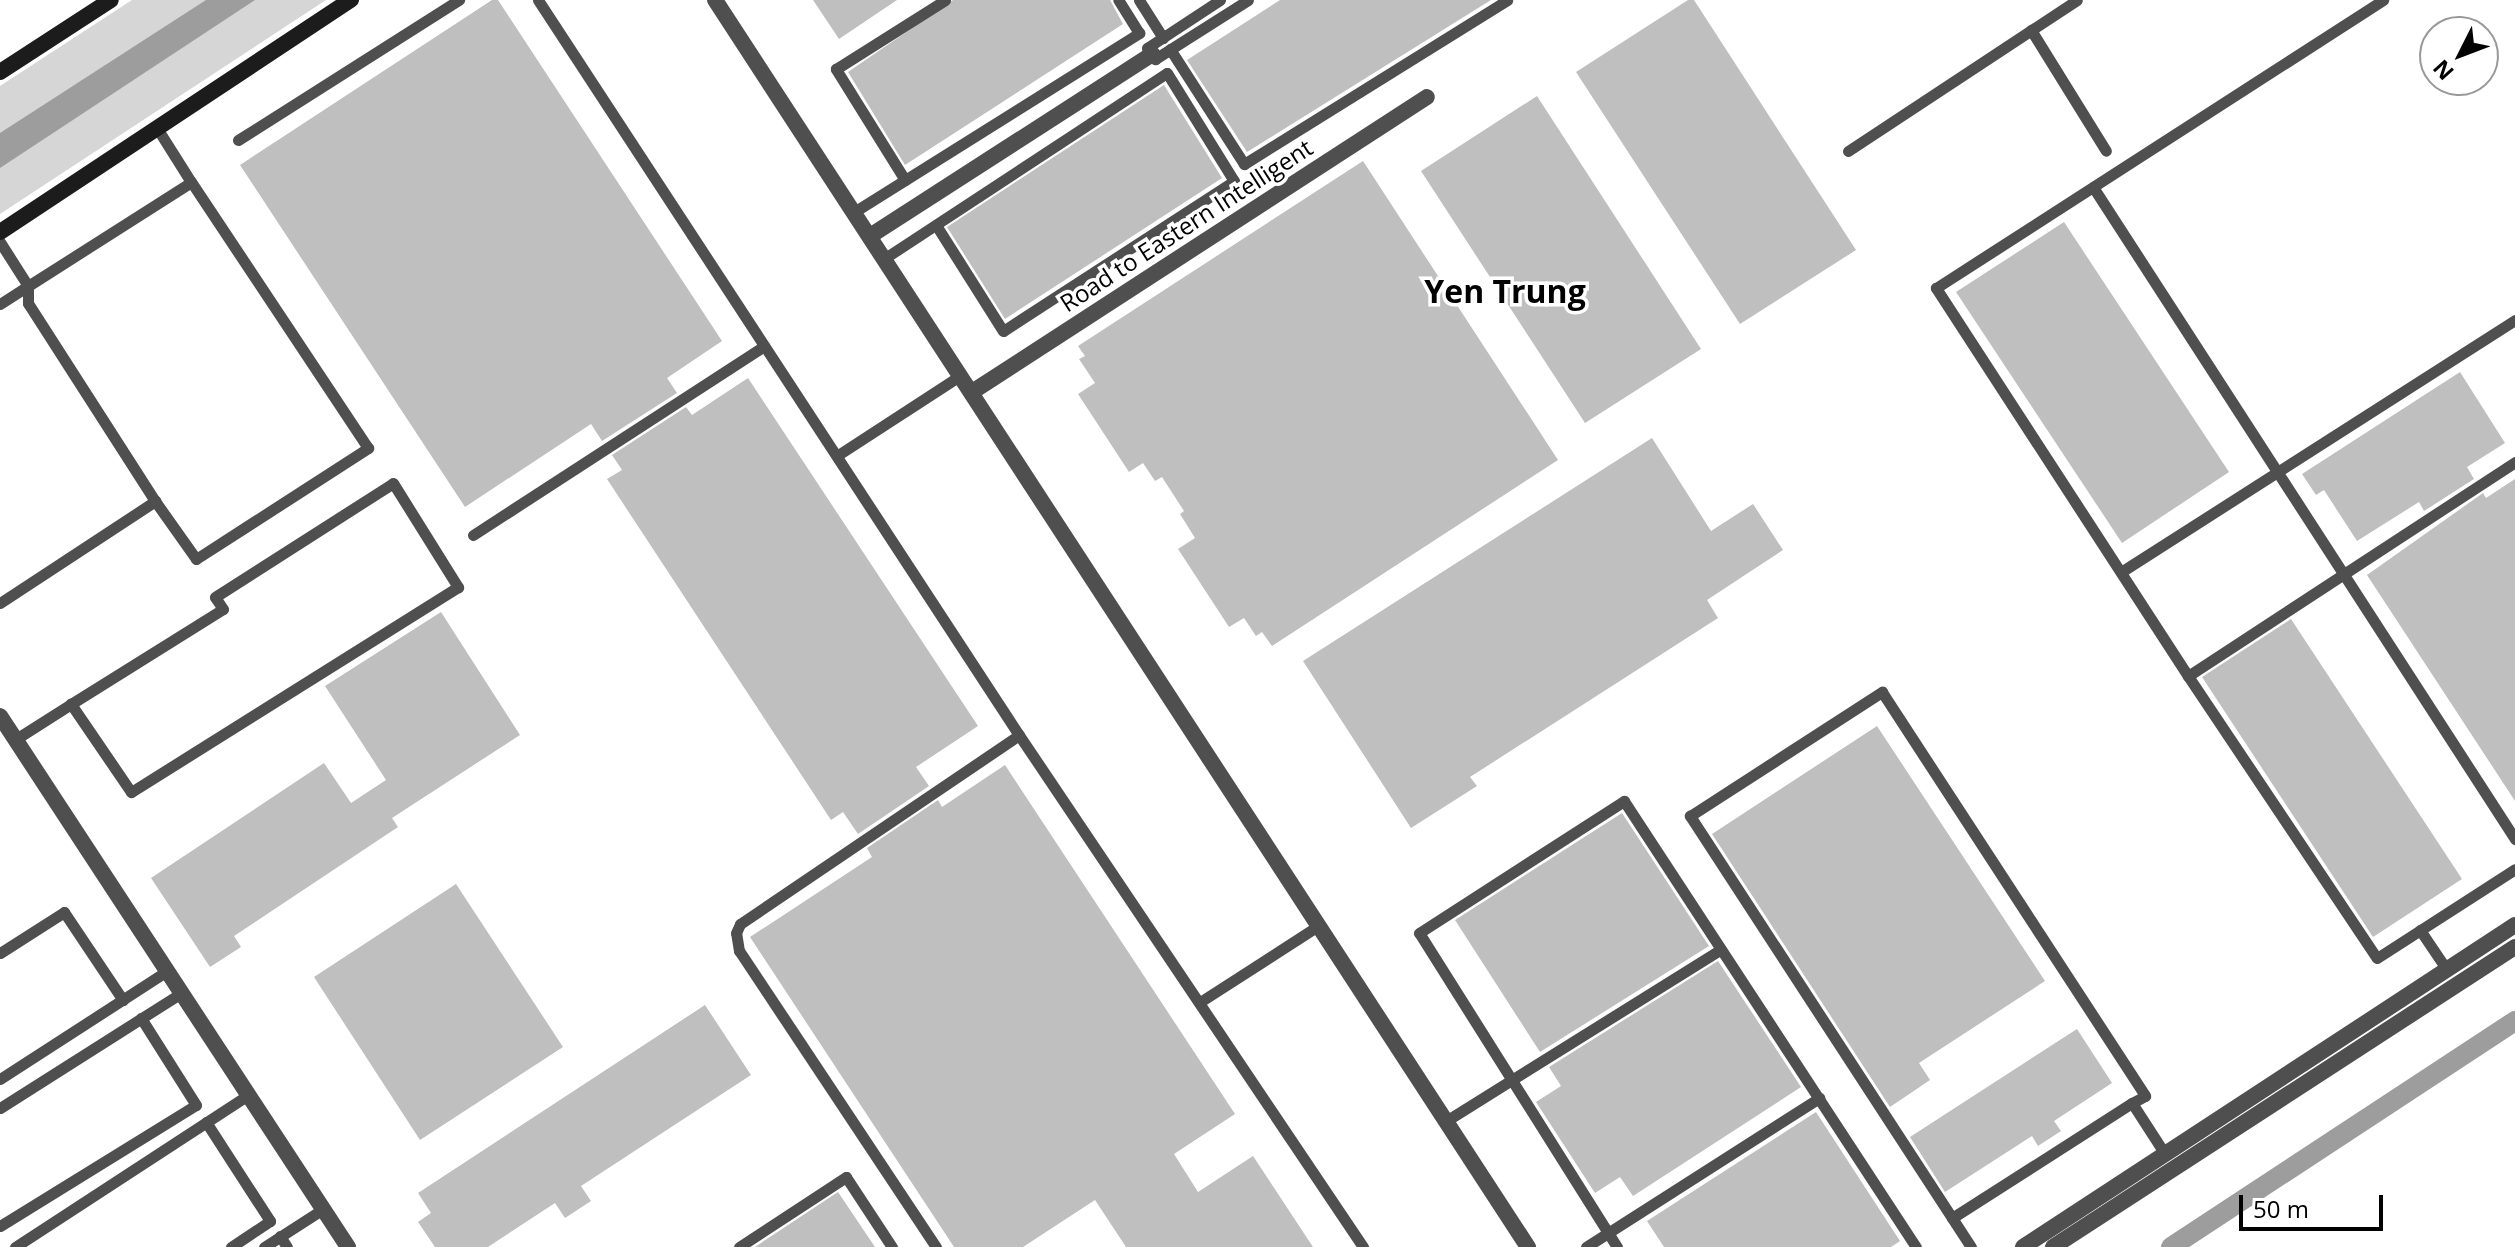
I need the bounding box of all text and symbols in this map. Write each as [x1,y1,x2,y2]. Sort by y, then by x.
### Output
north arrow [2419,16,2499,96]
text: N [2426,54,2460,87]
street label: Road to Eastern Intelligent [1054,133,1318,317]
district label: Yen Trung [1424,272,1586,310]
scale bar [2243,1179,2387,1229]
text: 50 m [2253,1192,2309,1225]

